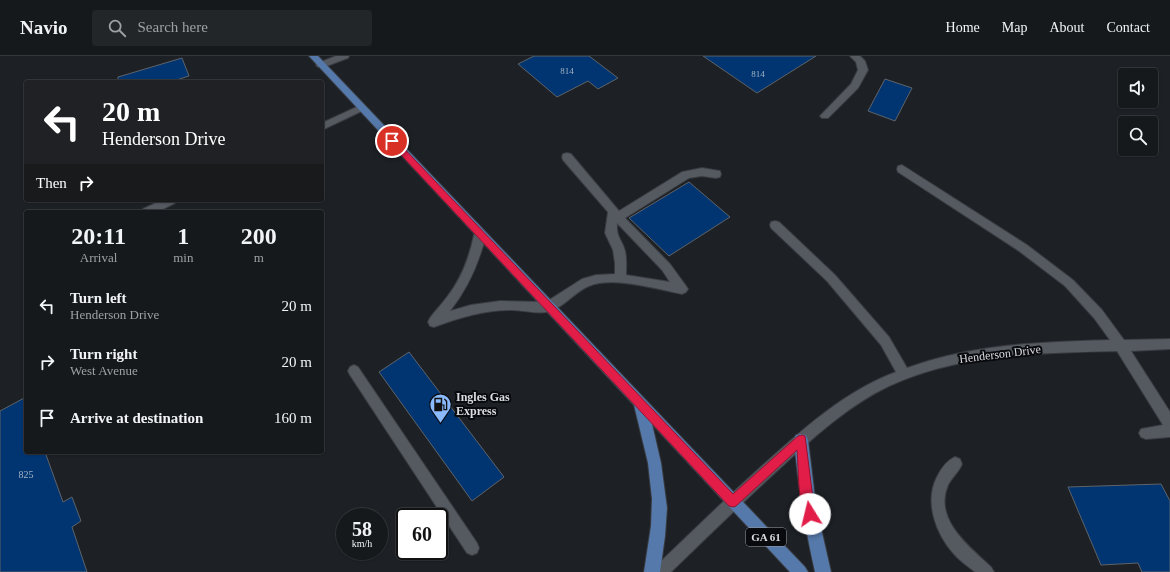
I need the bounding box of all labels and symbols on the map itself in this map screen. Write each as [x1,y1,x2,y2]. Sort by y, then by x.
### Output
house number: 814 [560,66,574,76]
house number: 814 [751,69,765,79]
pin [375,124,409,158]
street label: Henderson Drive [958,342,1042,366]
place label: Ingles Gas Express [456,390,510,418]
fuel station icon: Ingles Gas Express [427,391,453,424]
house number: 825 [19,469,34,480]
position arrow [789,493,831,535]
speed limit sign: 60 [396,508,448,560]
road number: GA 61 [746,528,786,546]

